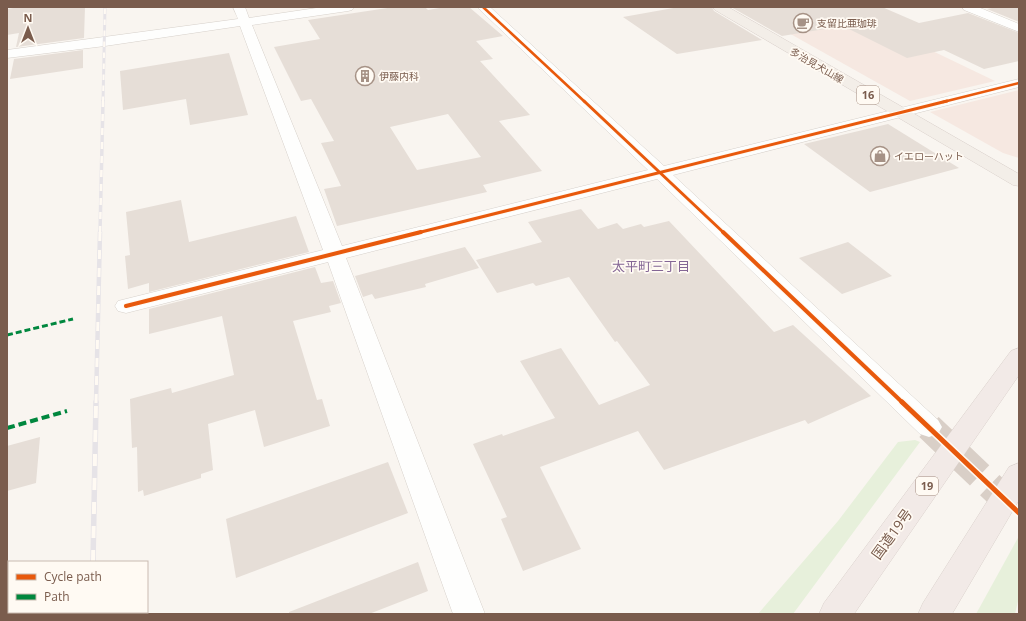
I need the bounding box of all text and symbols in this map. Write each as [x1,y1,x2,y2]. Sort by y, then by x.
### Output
north arrow [8,8,48,48]
text: N [24,10,32,25]
cafe icon: 支留比亜珈琲 [792,12,814,34]
place label: 支留比亜珈琲 [817,16,877,30]
street label: 多治見犬山線 [788,44,846,86]
building icon: 伊藤内科 [354,65,376,87]
place label: 伊藤内科 [379,69,419,83]
road number: 16 [857,86,879,104]
shop icon: イエローハット [869,145,891,167]
place label: イエローハット [894,149,964,163]
district label: 太平町三丁目 [612,257,690,275]
road number: 19 [916,477,938,495]
street label: 国道19号 [867,505,916,563]
legend [8,561,148,613]
text: Cycle path [44,568,102,585]
text: Path [44,588,70,605]

